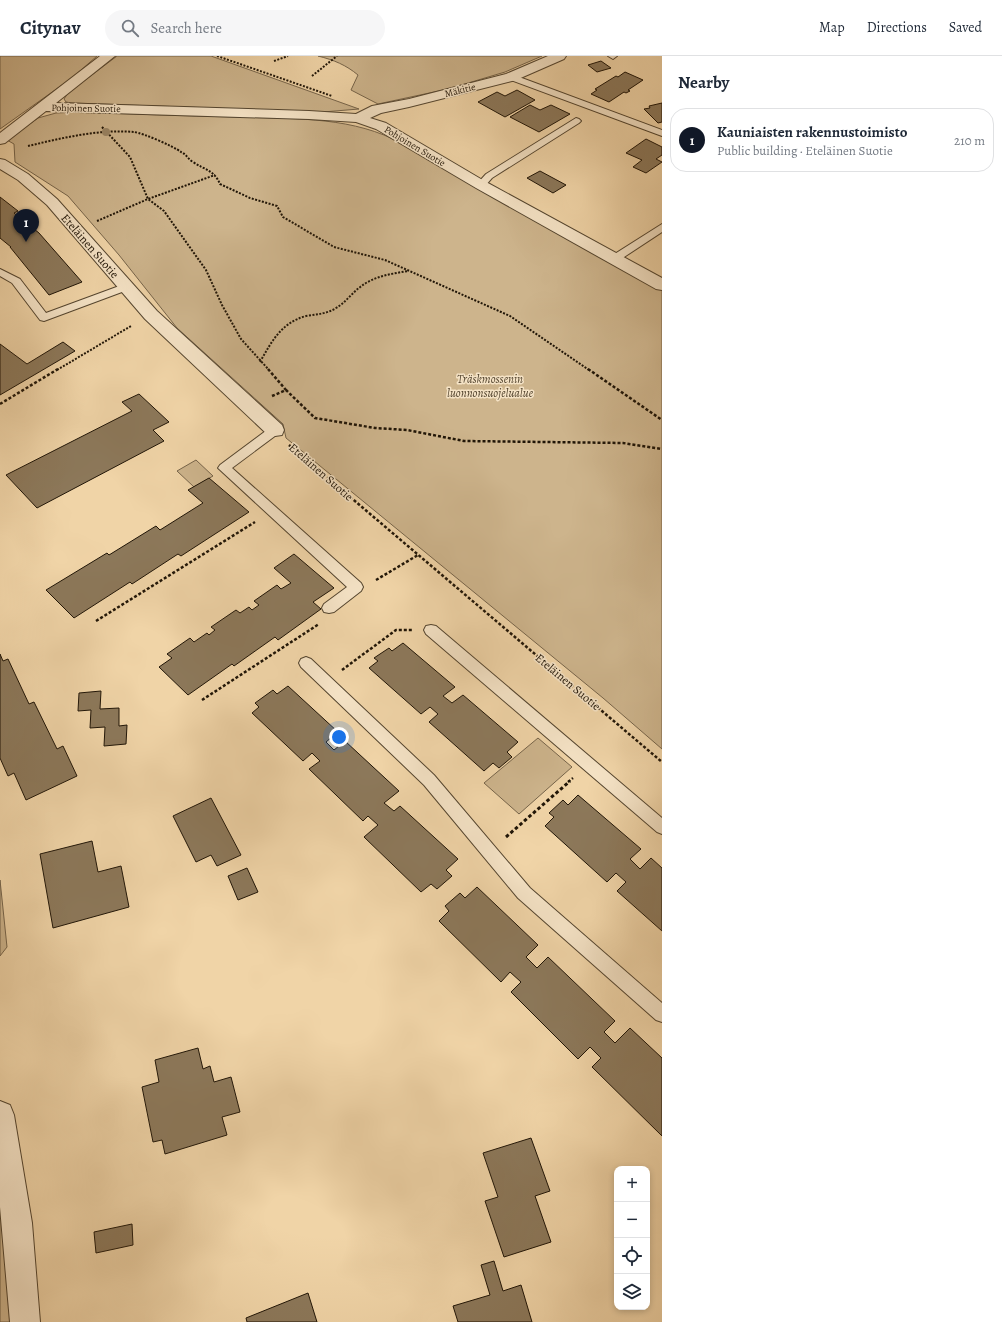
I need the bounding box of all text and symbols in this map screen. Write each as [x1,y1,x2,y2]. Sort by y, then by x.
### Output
search box [105,10,385,46]
text: Citynav [20,15,81,41]
icon: search [119,17,141,39]
text: Search here [151,18,222,38]
text: Map [819,18,845,37]
text: Directions [867,18,927,37]
text: Saved [949,18,982,37]
text: Nearby [678,71,729,94]
street label: Mäkitie [443,80,477,100]
street label: Pohjoinen Suotie [51,101,121,115]
text: Kauniaisten rakennustoimisto [717,122,907,142]
street label: Pohjoinen Suotie [382,123,449,170]
text: 1 [690,132,694,149]
text: 210 m [954,132,985,149]
text: Public building · Eteläinen Suotie [717,142,893,159]
pin: 1 [13,209,39,242]
street label: Eteläinen Suotie [57,210,123,282]
park label: Träskmossenin luonnonsuojelualue [447,371,534,401]
street label: Eteläinen Suotie [285,439,357,505]
street label: Eteläinen Suotie [532,650,604,714]
your location [329,727,349,747]
map controls [614,1166,650,1310]
button: + [614,1166,650,1202]
button: − [614,1202,650,1238]
button: locate [614,1238,650,1274]
button: layers [614,1274,650,1310]

